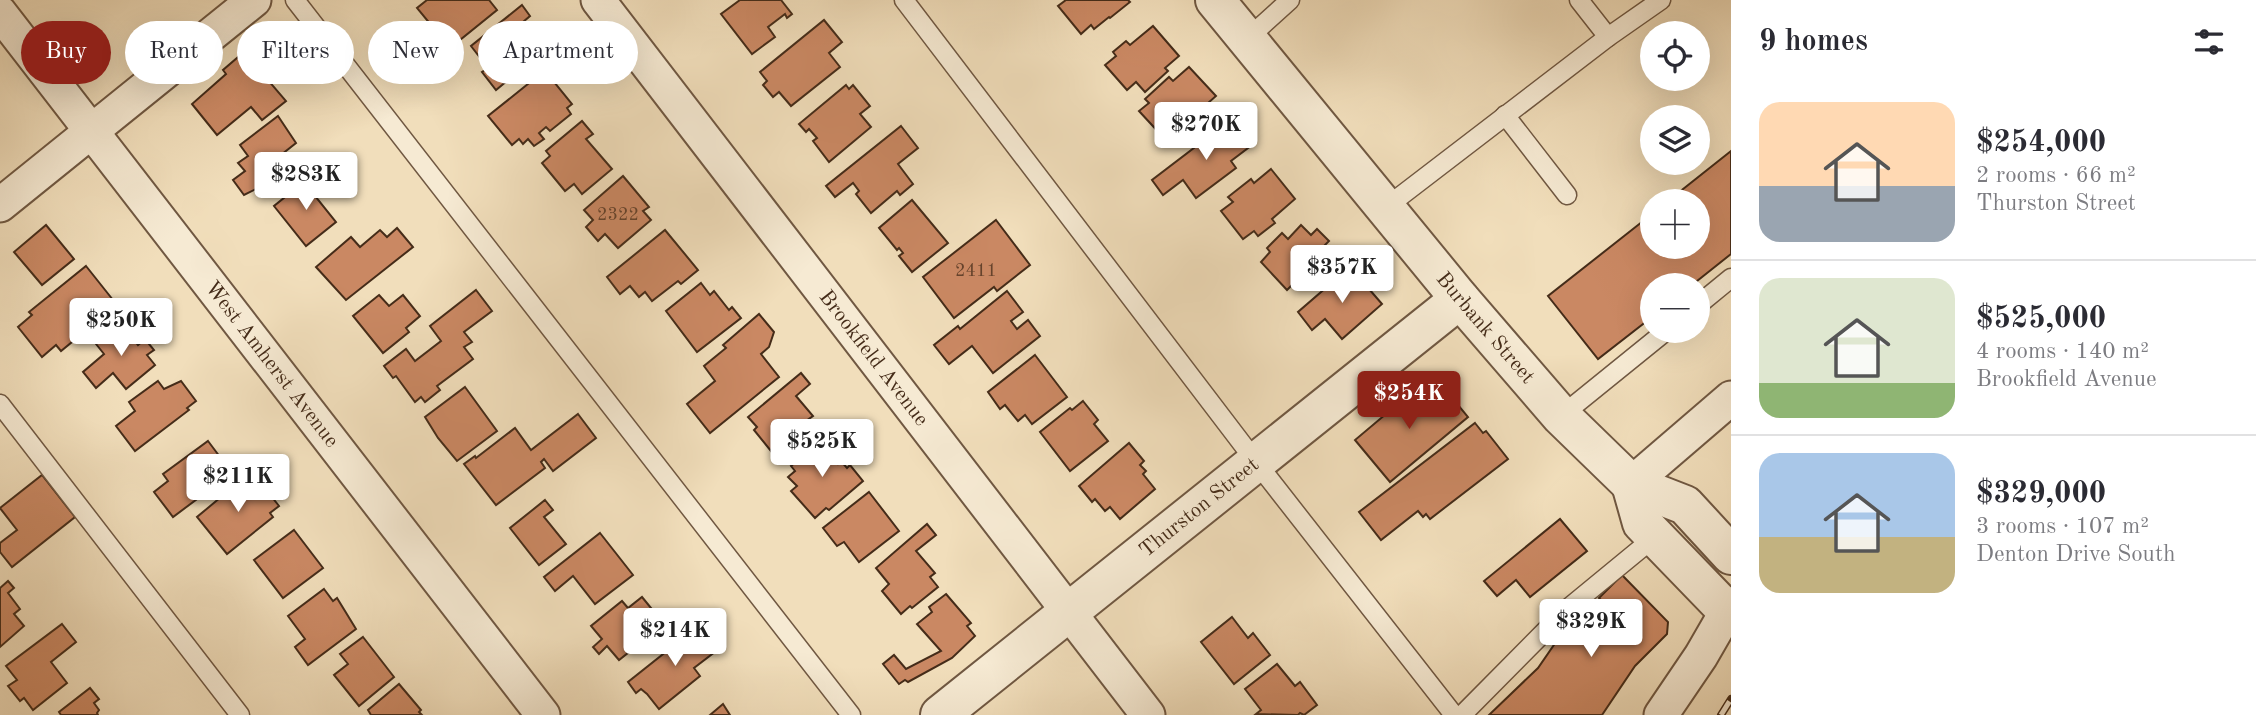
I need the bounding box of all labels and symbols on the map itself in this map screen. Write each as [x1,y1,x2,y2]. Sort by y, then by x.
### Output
pin: $270K [1157,102,1255,162]
pin: $283K [257,152,355,212]
house number: 2322 [597,206,639,224]
pin: $357K [1293,246,1391,305]
house number: 2411 [955,262,997,280]
street label: Burbank Street [1432,268,1539,388]
street label: West Amherst Avenue [201,277,342,451]
street label: Brookfield Avenue [815,286,932,430]
pin: $250K [72,298,170,358]
pin: $254K [1360,372,1458,431]
pin: $525K [773,420,871,479]
pin: $211K [189,454,287,514]
street label: Thurston Street [1136,454,1263,561]
pin: $329K [1542,600,1640,659]
pin: $214K [626,608,724,668]

